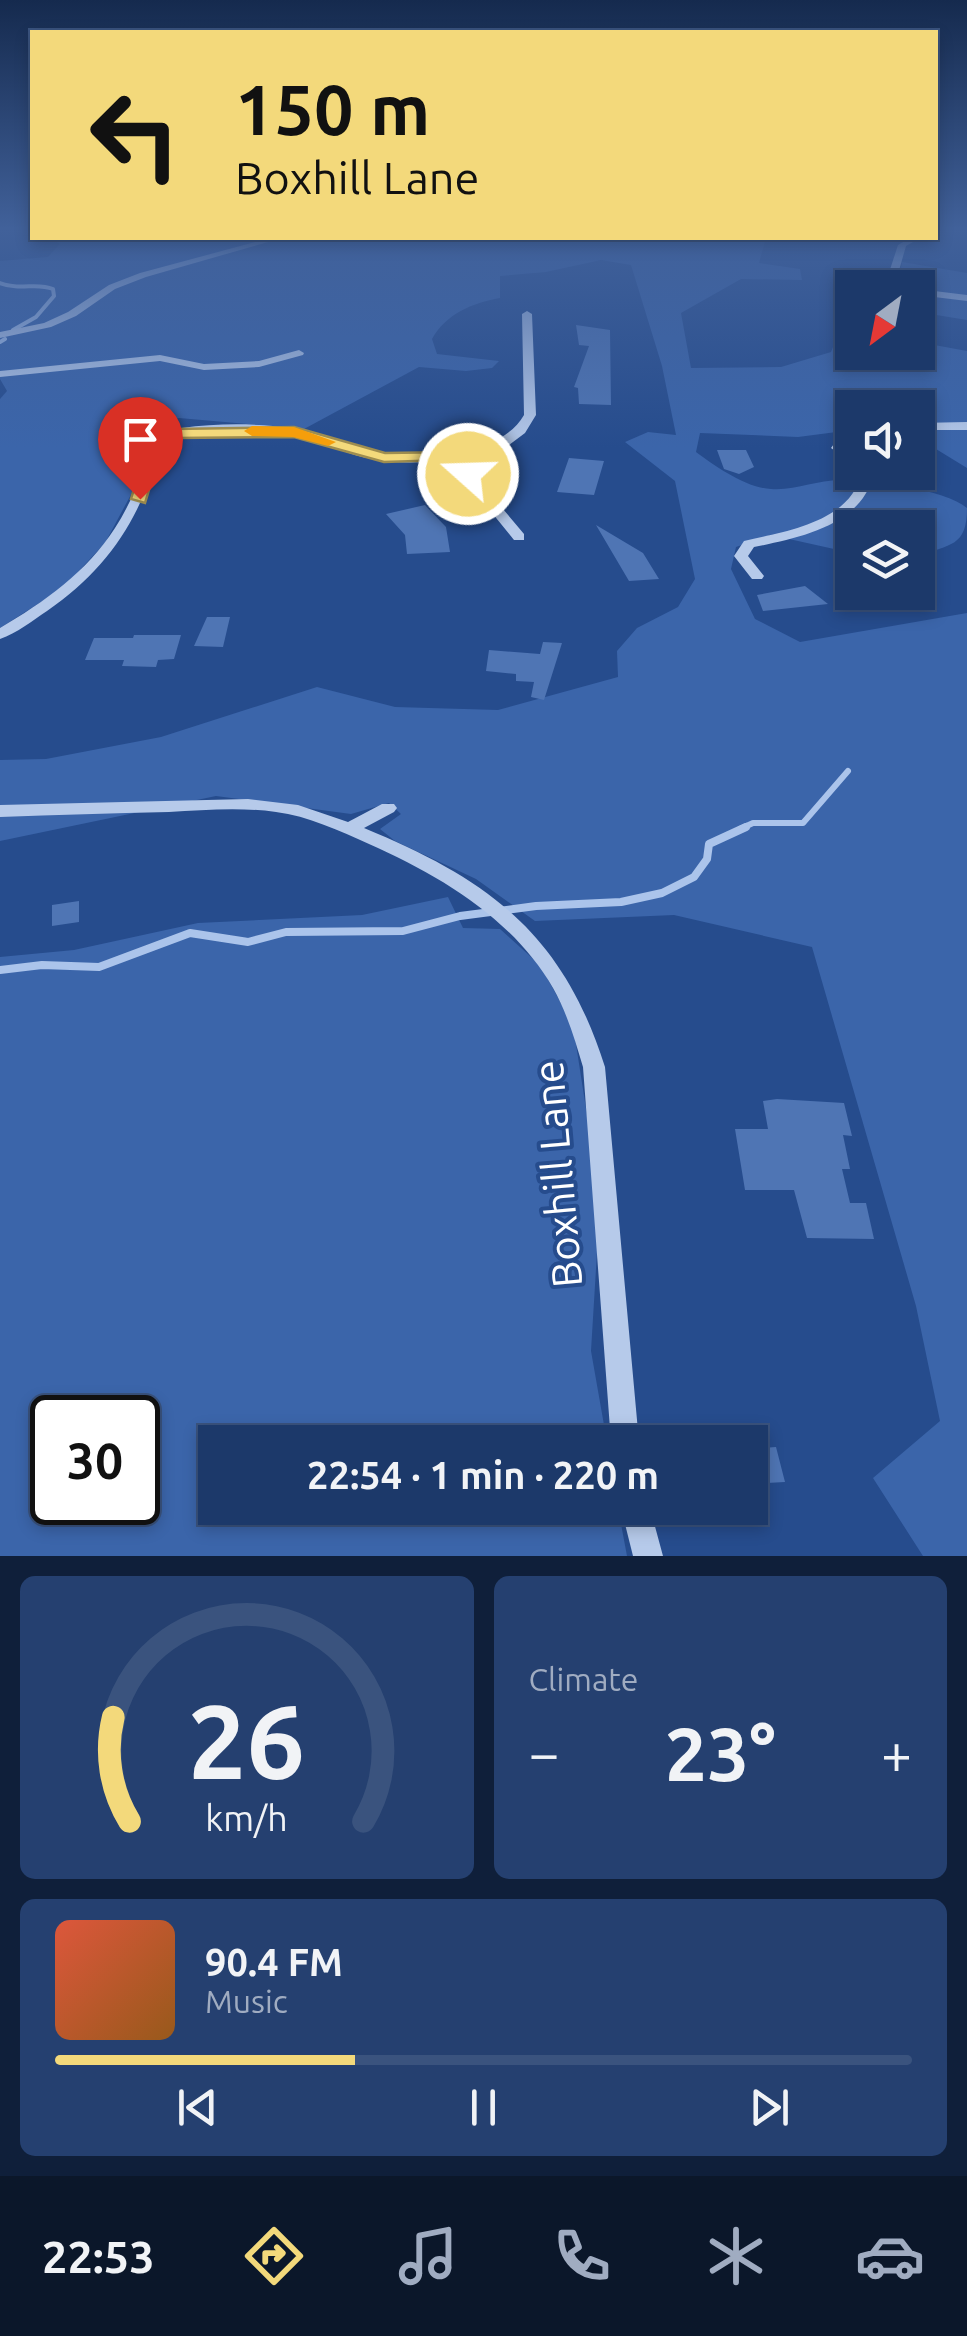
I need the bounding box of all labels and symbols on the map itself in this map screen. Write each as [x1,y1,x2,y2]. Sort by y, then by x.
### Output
north arrow [835,270,935,370]
pin [98,397,183,500]
position arrow [416,422,520,526]
street label: Boxhill Lane [524,1058,590,1290]
speed limit sign: 30 [30,1395,160,1525]

